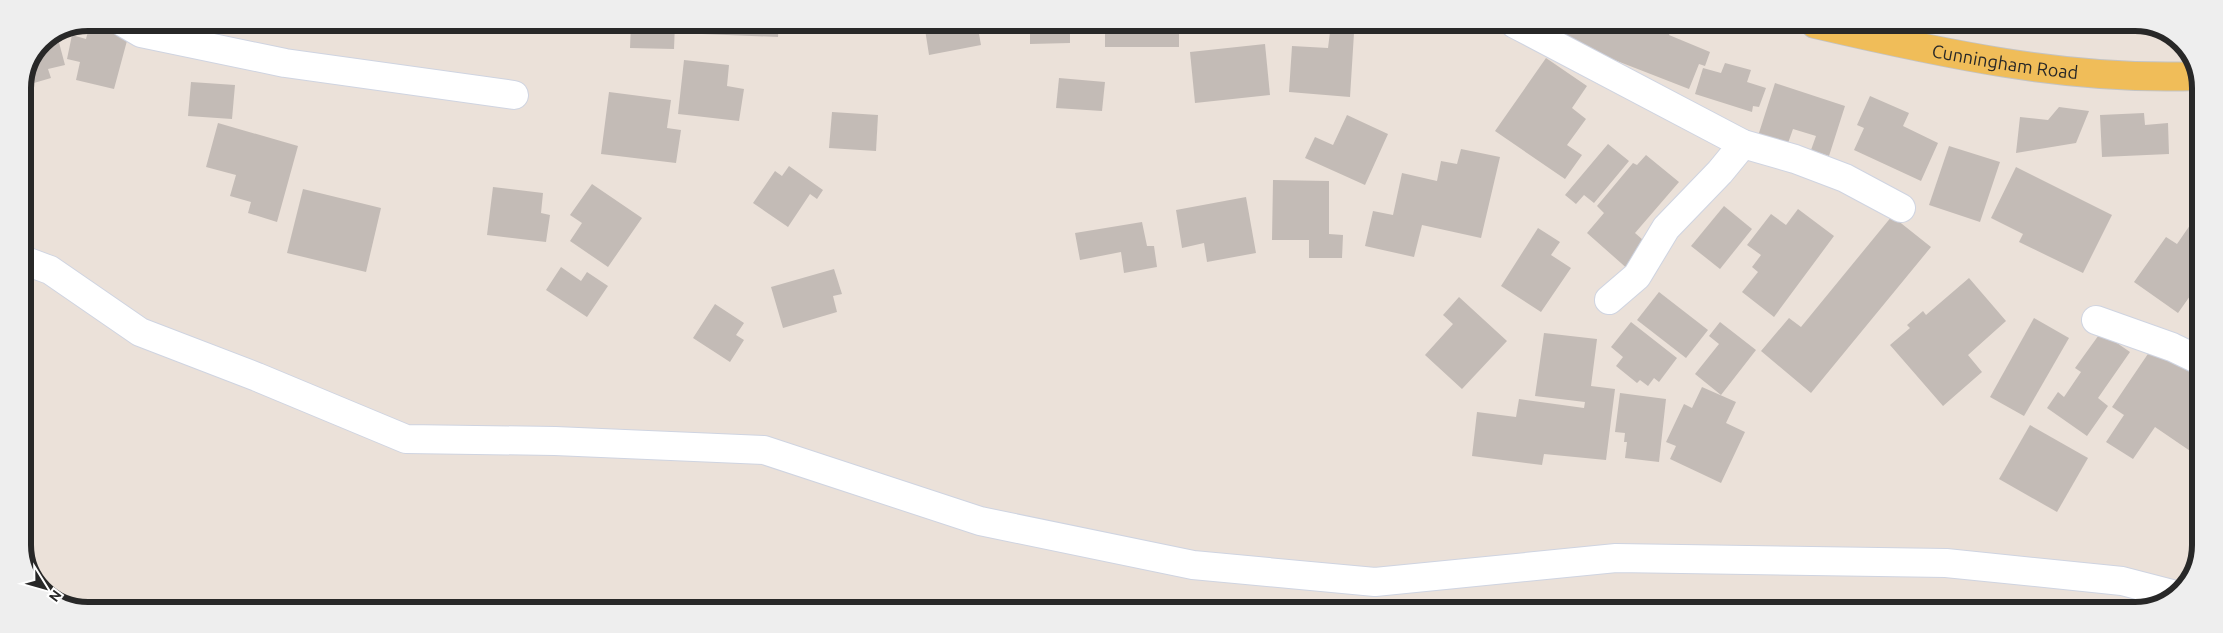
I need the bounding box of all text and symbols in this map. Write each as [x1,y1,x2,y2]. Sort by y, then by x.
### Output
street label: Cunningham Road [1931,40,2079,82]
north arrow [20,563,70,613]
text: N [46,587,65,605]

